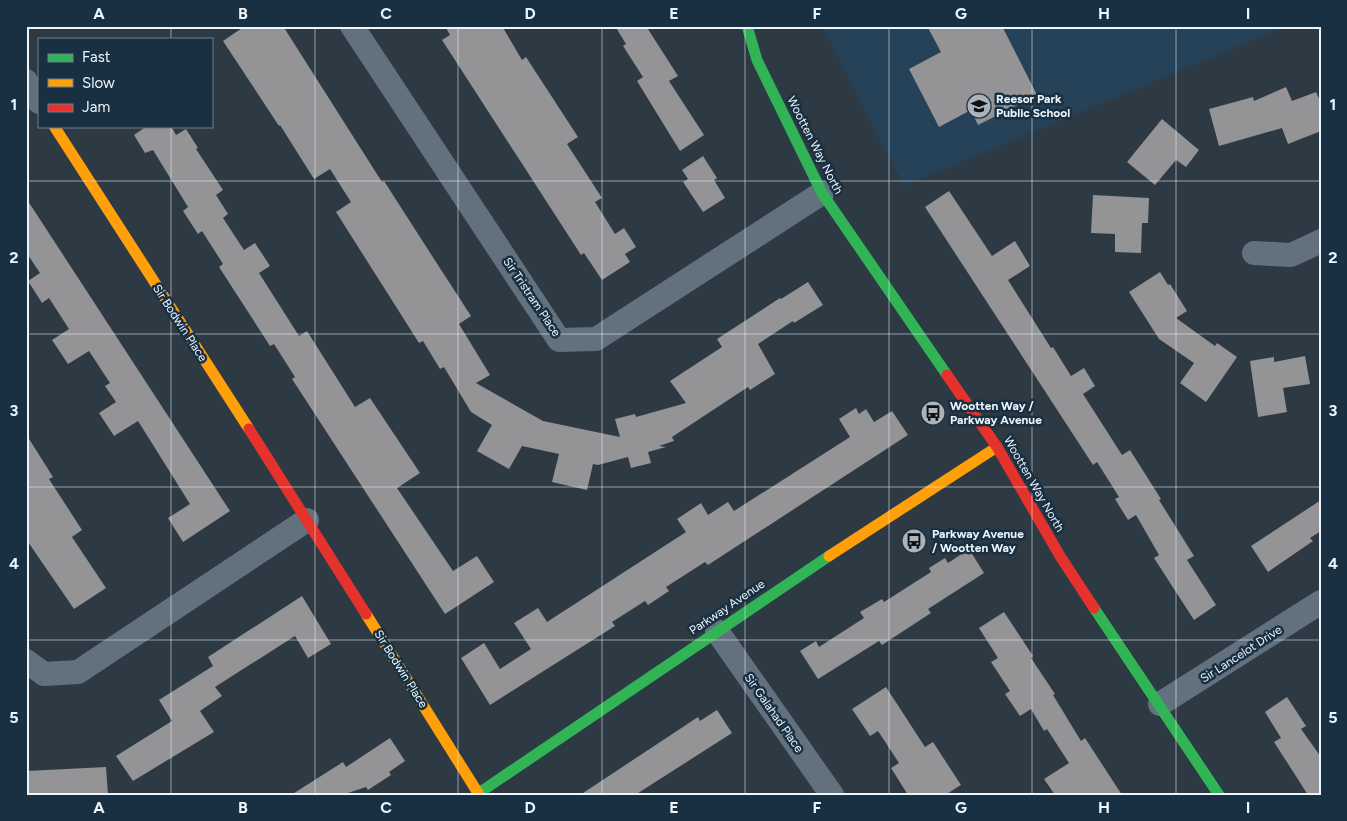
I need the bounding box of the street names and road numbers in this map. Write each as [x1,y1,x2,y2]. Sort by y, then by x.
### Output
street label: Wootten Way North [784,94,846,197]
street label: Sir Tristram Place [500,255,564,340]
street label: Sir Bodwin Place [150,282,210,365]
street label: Wootten Way North [1001,434,1067,535]
street label: Parkway Avenue [687,576,768,637]
street label: Sir Lancelot Drive [1198,622,1285,686]
street label: Sir Bodwin Place [371,628,431,711]
street label: Sir Galahad Place [742,671,807,755]

